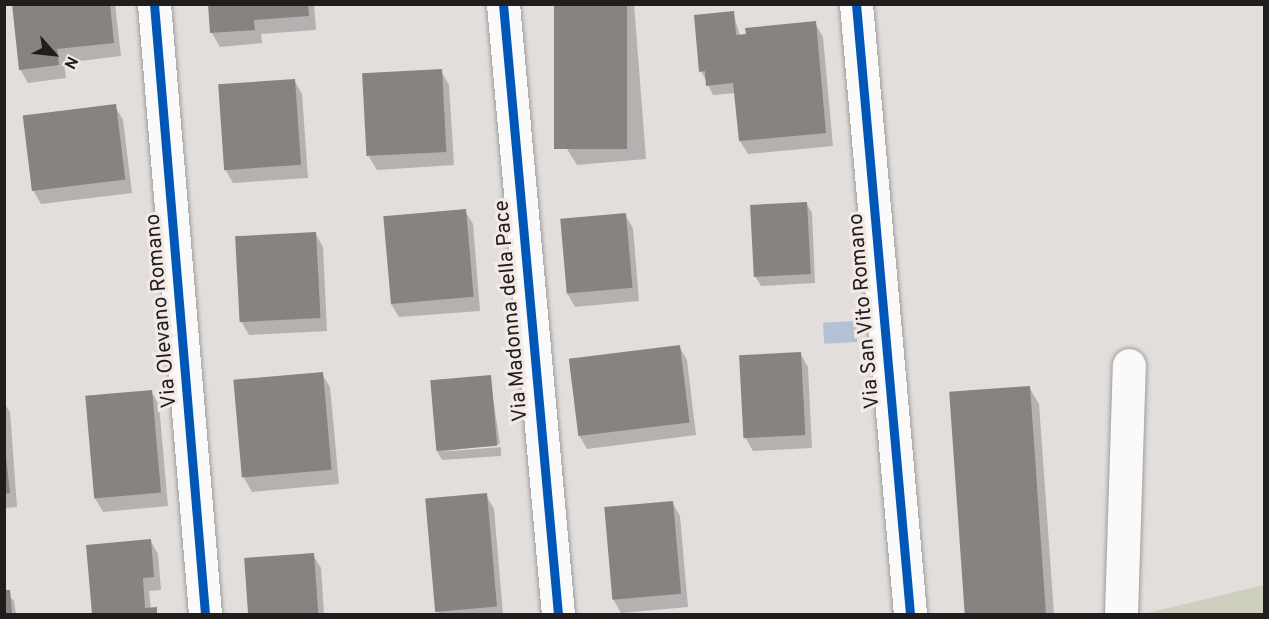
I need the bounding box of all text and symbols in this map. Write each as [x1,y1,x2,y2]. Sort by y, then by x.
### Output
north arrow [24,24,84,84]
text: N [59,53,82,72]
street label: Via Madonna della Pace [490,199,534,423]
street label: Via San Vito Romano [844,212,886,410]
street label: Via Olevano Romano [141,213,183,409]

